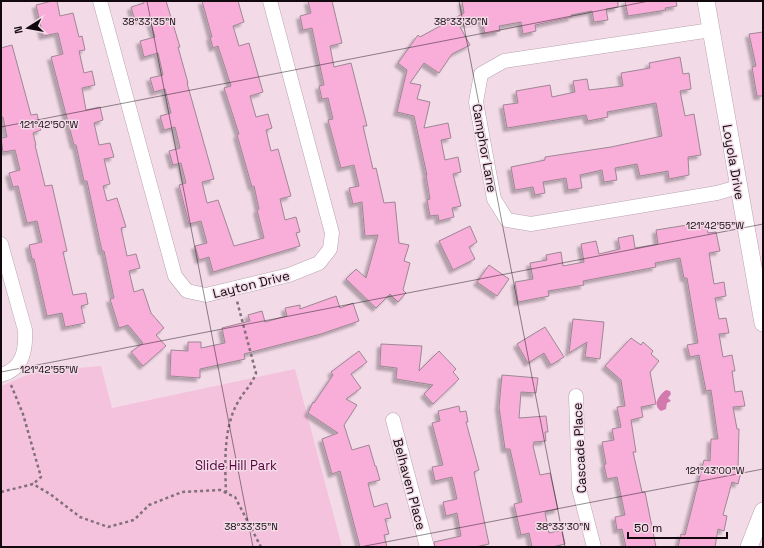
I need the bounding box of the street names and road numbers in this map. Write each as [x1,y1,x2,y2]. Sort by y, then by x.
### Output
street label: Camphor Lane [468,102,501,194]
street label: Loyola Drive [719,123,748,201]
street label: Layton Drive [211,267,291,302]
street label: Cascade Place [569,402,590,494]
street label: Belhaven Place [389,436,430,532]

